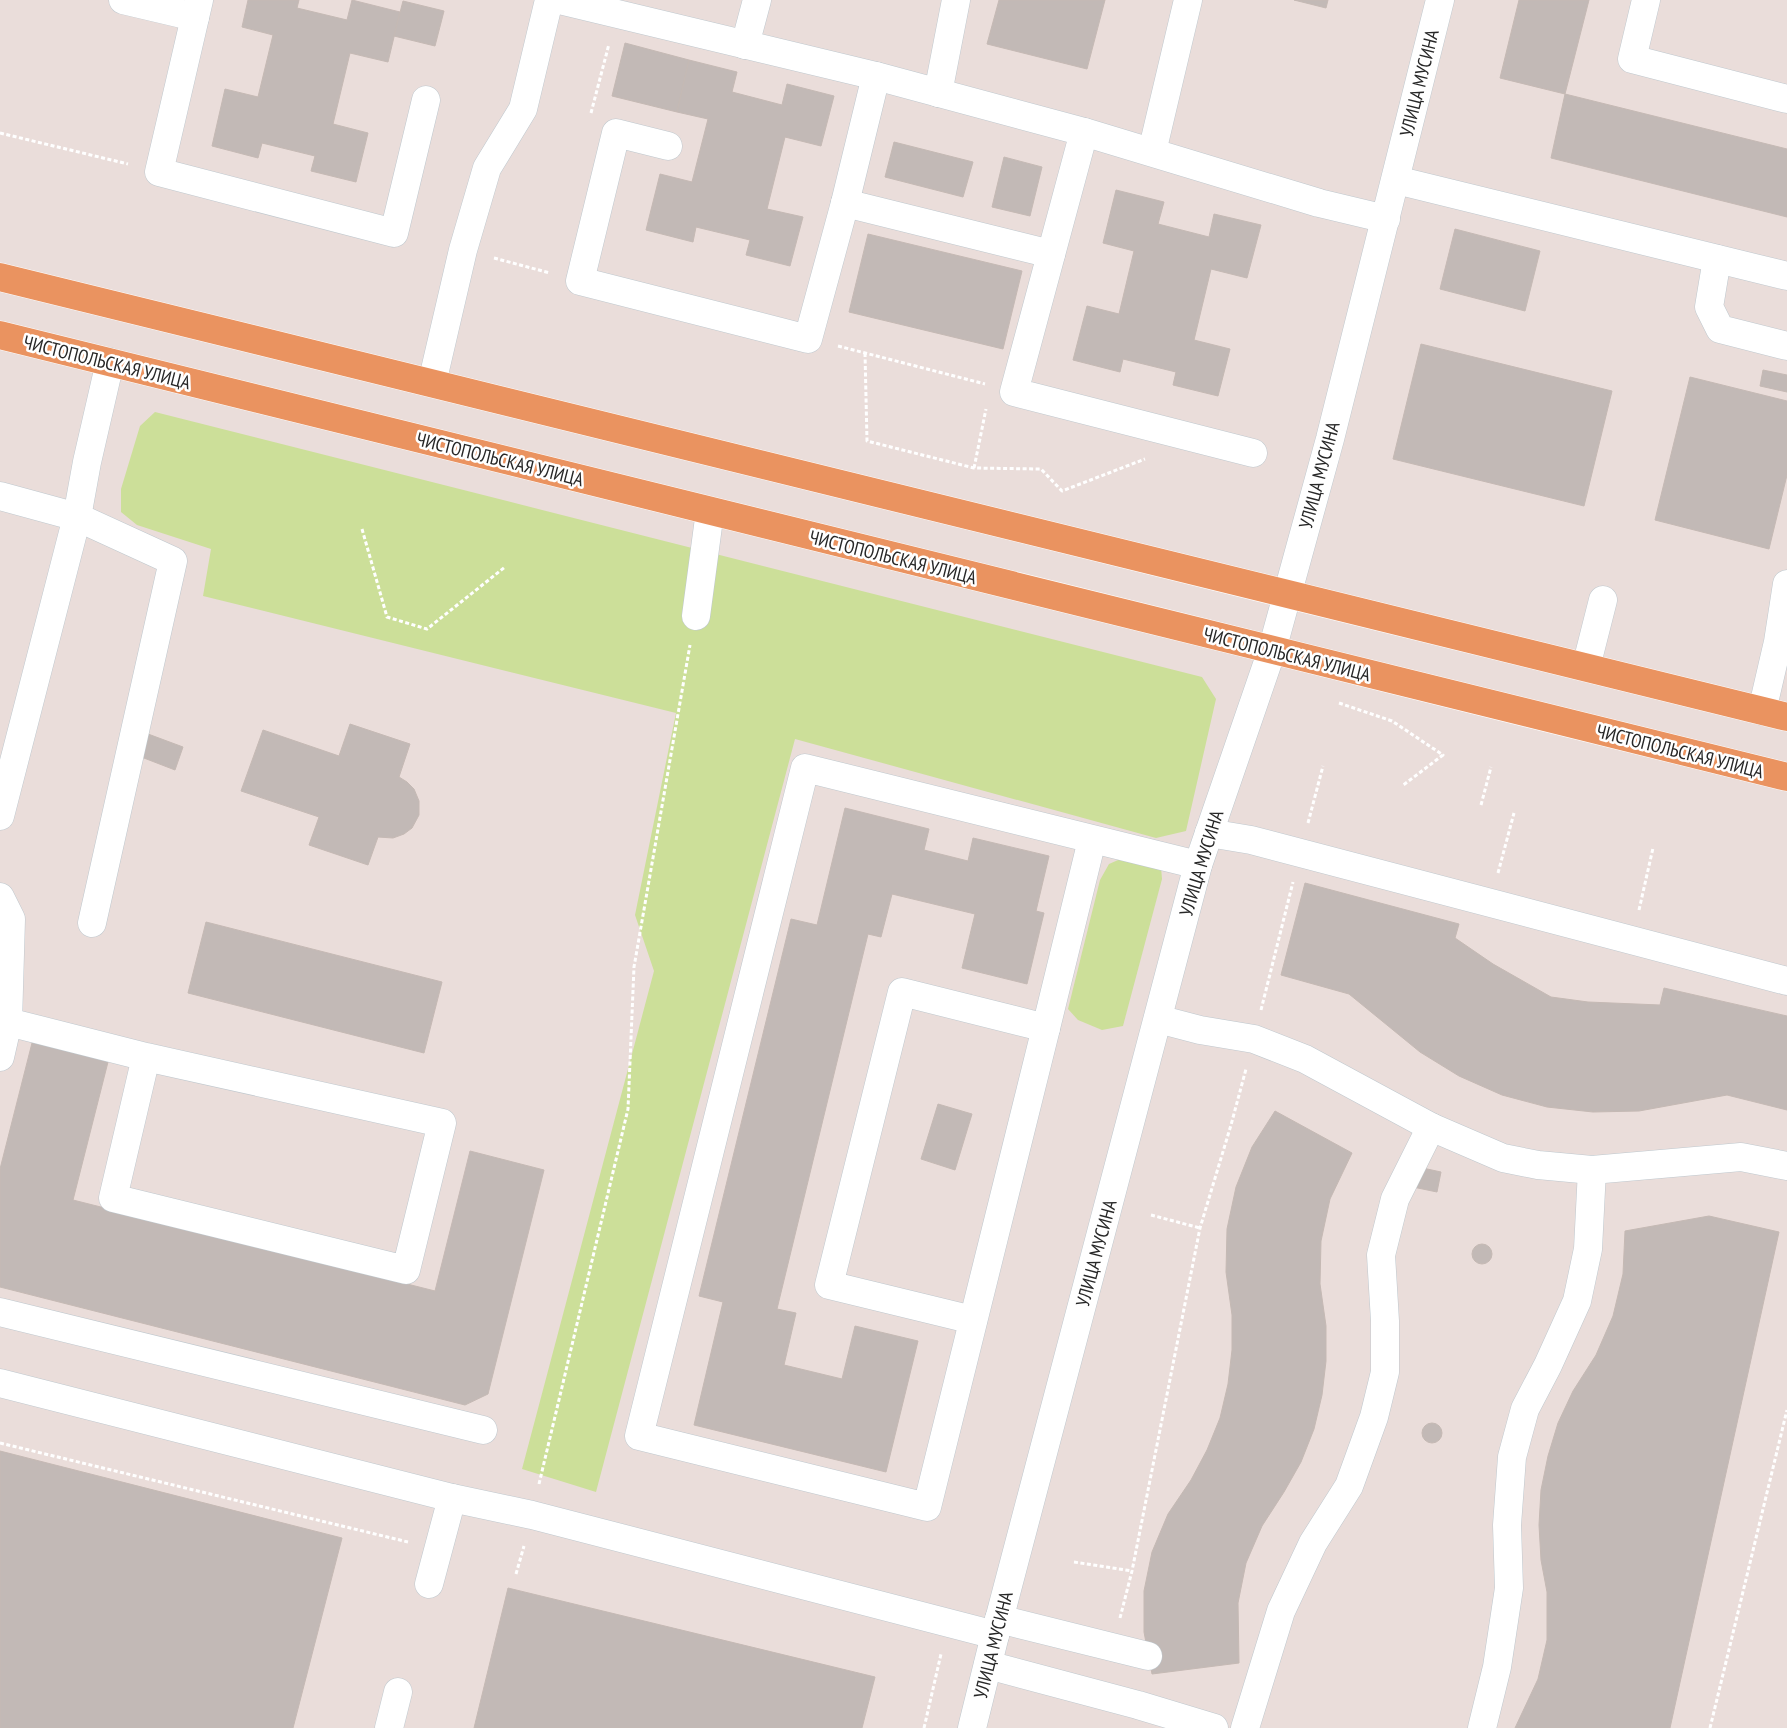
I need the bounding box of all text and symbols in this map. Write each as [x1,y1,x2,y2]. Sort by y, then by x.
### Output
street label: УЛИЦА МУСИНА [1394,27,1444,139]
street label: ЧИСТОПОЛЬСКАЯ УЛИЦА [21,330,193,394]
street label: УЛИЦА МУСИНА [1293,419,1345,531]
street label: ЧИСТОПОЛЬСКАЯ УЛИЦА [414,427,586,491]
street label: ЧИСТОПОЛЬСКАЯ УЛИЦА [807,525,979,589]
street label: ЧИСТОПОЛЬСКАЯ УЛИЦА [1201,622,1373,686]
street label: ЧИСТОПОЛЬСКАЯ УЛИЦА [1594,719,1766,783]
street label: УЛИЦА МУСИНА [1174,807,1228,919]
street label: УЛИЦА МУСИНА [1070,1197,1122,1309]
street label: УЛИЦА МУСИНА [968,1589,1018,1701]

